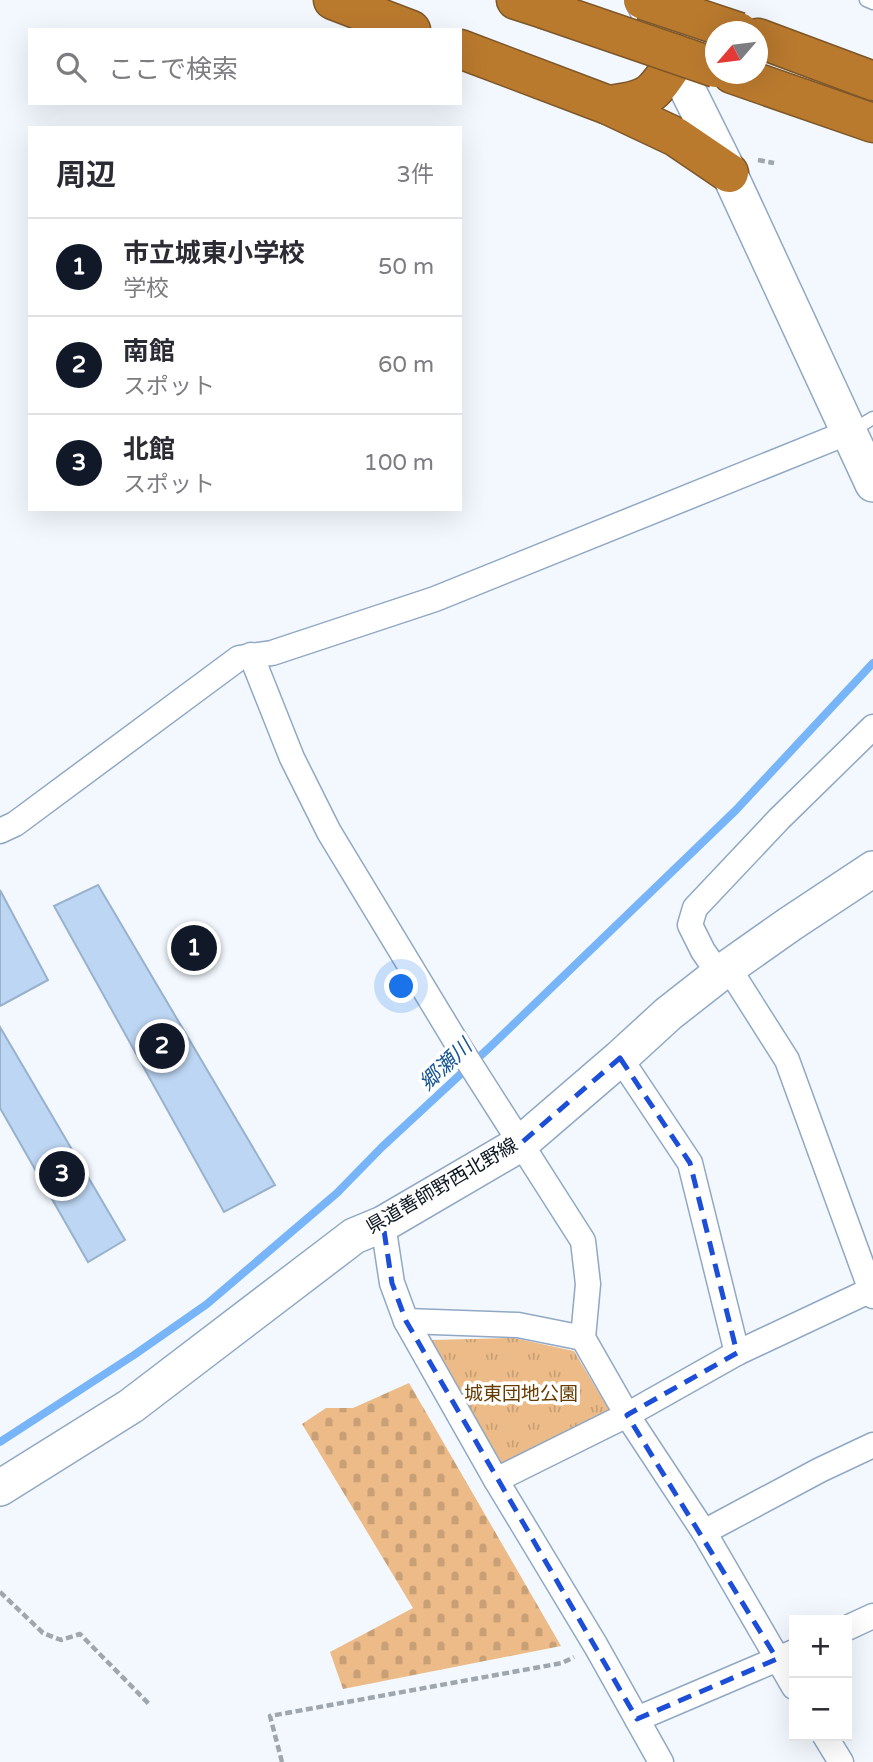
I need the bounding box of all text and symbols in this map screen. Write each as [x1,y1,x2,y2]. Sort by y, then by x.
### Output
north arrow [705,21,768,84]
search box [28,28,462,105]
icon: search [52,48,90,86]
text: ここで検索 [108,54,238,85]
text: 周辺 [56,157,116,194]
text: 3件 [397,161,434,189]
text: 市立城東小学校 [123,238,305,269]
text: 1 [72,253,86,281]
text: 50 m [378,253,434,281]
text: 学校 [123,275,169,303]
text: 南館 [123,336,175,367]
text: 2 [72,351,86,379]
text: 60 m [378,351,434,379]
text: スポット [123,373,215,401]
text: 北館 [123,434,175,465]
text: 3 [72,449,86,477]
text: 100 m [364,449,434,477]
text: スポット [123,471,215,499]
pin: 1 [171,922,217,974]
your location [384,969,418,1003]
pin: 2 [139,1020,185,1072]
water label: 郷瀬川 [415,1033,479,1096]
street label: 県道善師野西北野線 [362,1134,522,1238]
pin: 3 [39,1148,85,1200]
park label: 城東団地公園 [464,1383,578,1405]
map controls [789,1615,852,1741]
button: + [789,1615,852,1678]
button: − [789,1678,852,1741]

